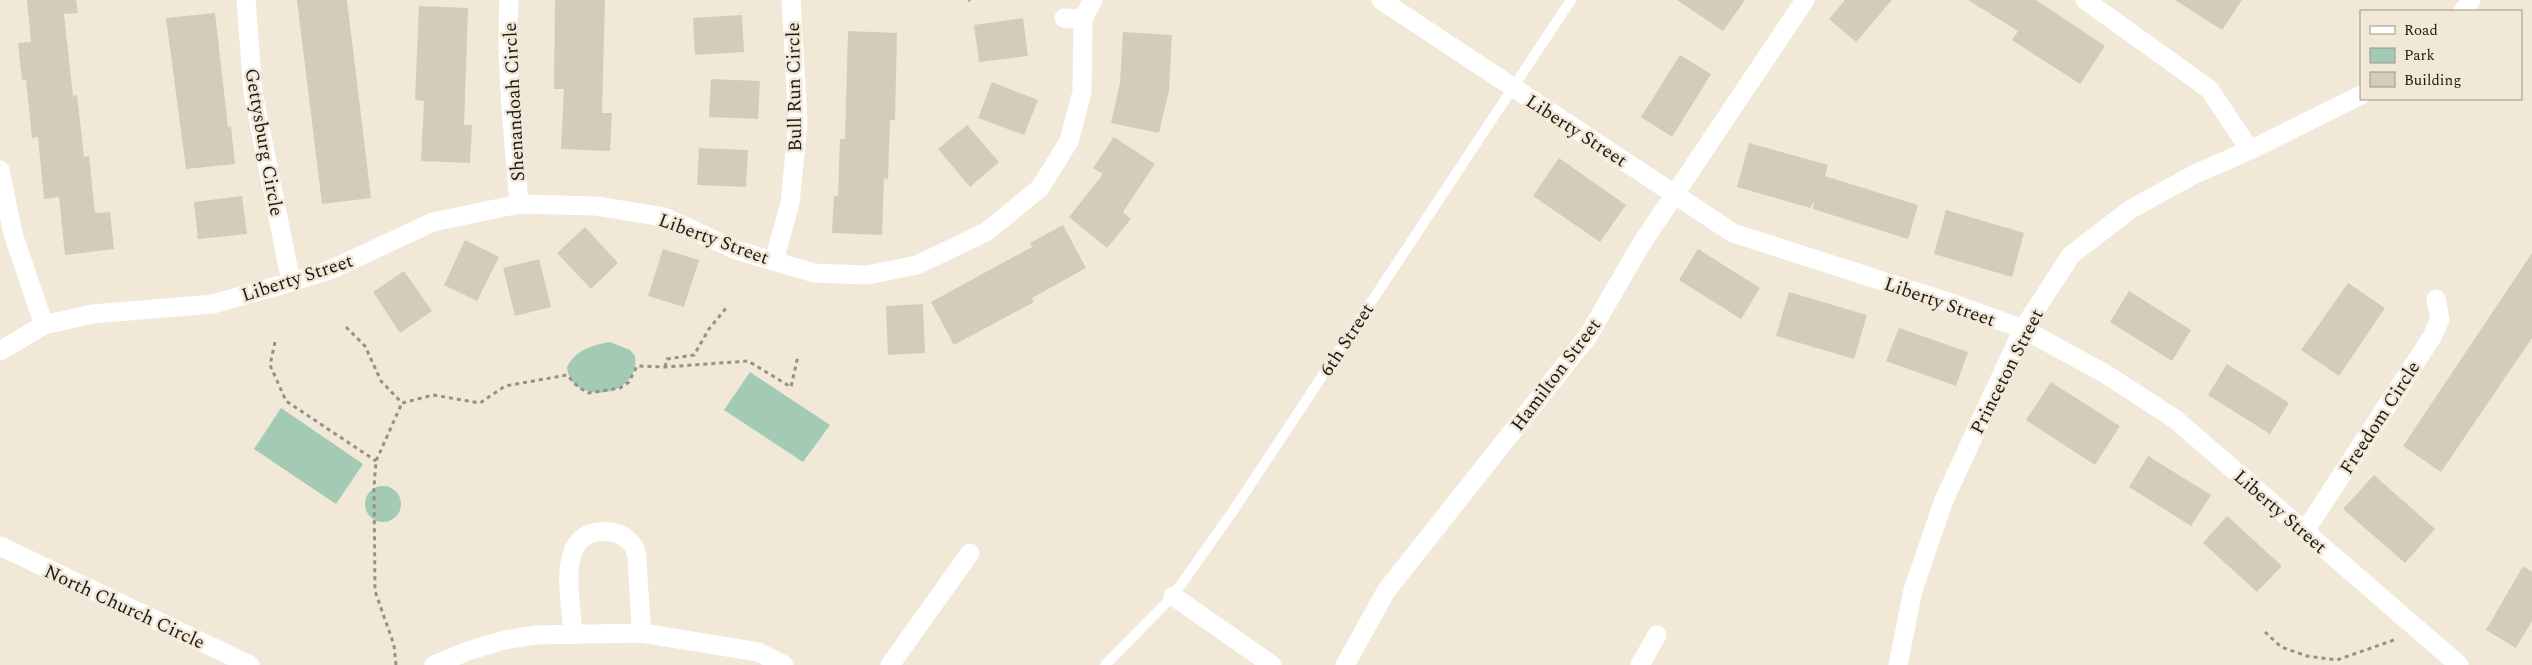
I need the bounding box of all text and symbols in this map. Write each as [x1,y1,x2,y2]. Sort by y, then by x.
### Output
legend [2360,10,2522,100]
text: Road [2404,19,2438,42]
street label: Shenandoah Circle [496,22,533,182]
street label: Bull Run Circle [779,22,810,152]
text: Park [2404,44,2435,67]
street label: Gettysburg Circle [236,66,291,218]
text: Building [2404,69,2461,92]
street label: Liberty Street [1520,88,1633,175]
street label: Liberty Street [654,206,773,273]
street label: Liberty Street [238,247,357,310]
street label: Liberty Street [1880,270,1999,335]
street label: 6th Street [1313,297,1382,382]
street label: Princeton Street [1963,304,2052,439]
street label: Hamilton Street [1504,312,1609,438]
street label: Freedom Circle [2333,355,2428,480]
street label: Liberty Street [2227,463,2333,561]
street label: North Church Circle [39,557,210,657]

